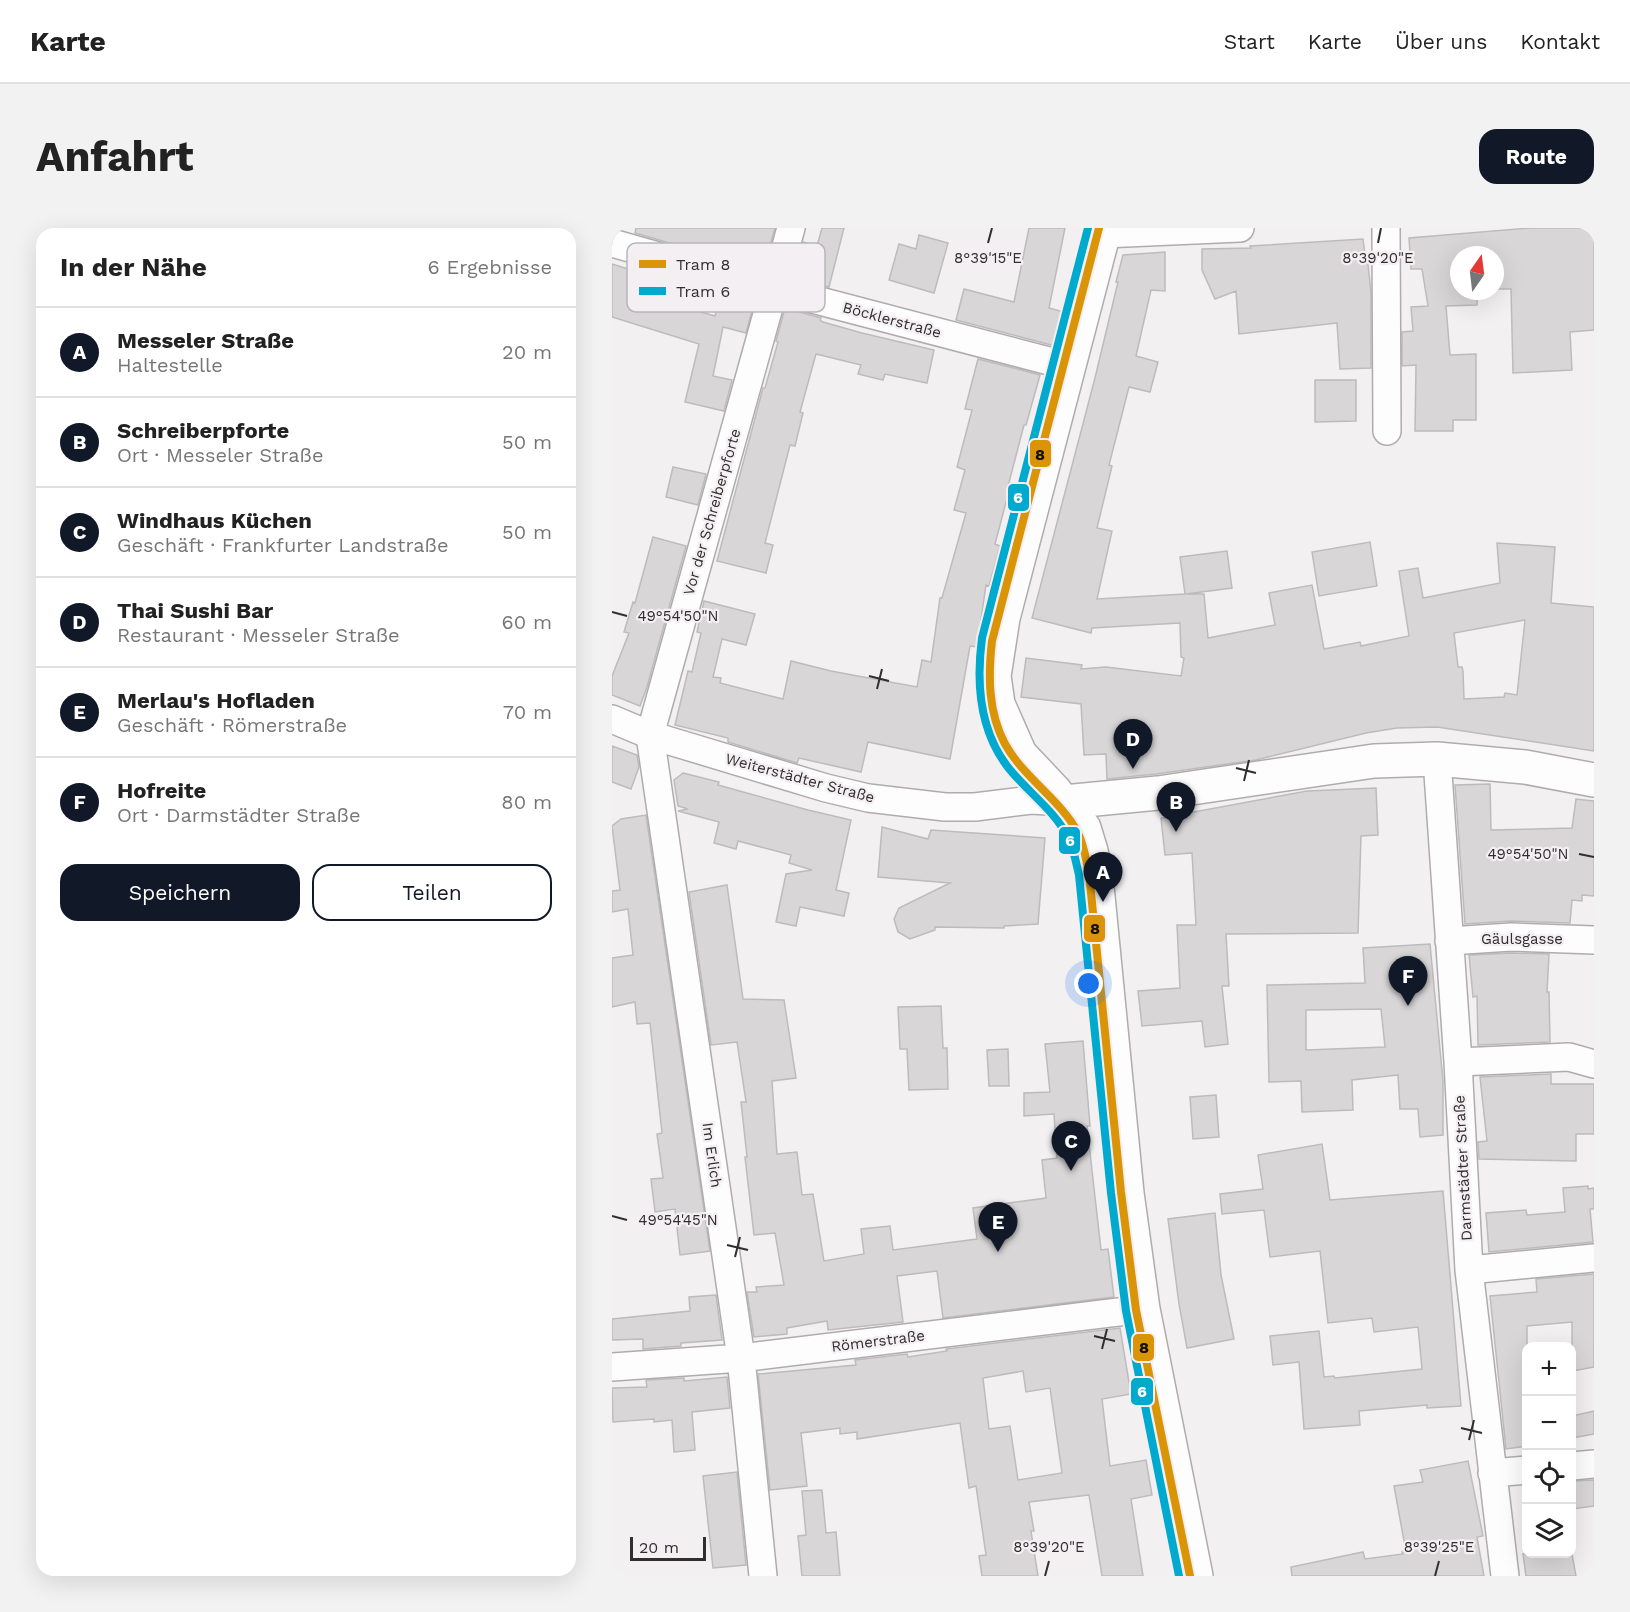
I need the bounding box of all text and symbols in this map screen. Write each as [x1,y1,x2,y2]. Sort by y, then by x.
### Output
text: Karte [30,25,106,58]
text: Start [1224,29,1275,54]
text: Karte [1308,29,1362,54]
text: Über uns [1395,29,1487,54]
text: Kontakt [1520,29,1600,54]
button: Route [1479,129,1594,184]
text: Anfahrt [36,132,194,181]
legend [627,243,825,312]
north arrow [1450,246,1504,300]
text: 8°39'15"E [954,249,1022,267]
text: 8°39'20"E [1342,249,1414,267]
text: In der Nähe [60,252,207,282]
text: 6 Ergebnisse [428,255,552,279]
text: Tram 8 [676,255,730,274]
text: Tram 6 [676,282,730,301]
street label: Böcklerstraße [841,298,943,342]
text: Messeler Straße [117,328,294,353]
text: A [73,340,86,364]
text: 20 m [502,340,552,364]
text: Haltestelle [117,353,223,377]
text: Schreiberpforte [117,418,289,443]
street label: Vor der Schreiberpforte [680,427,744,597]
text: B [73,430,86,454]
text: 50 m [502,430,552,454]
line badge: 8 [1029,439,1052,468]
text: Ort · Messeler Straße [117,443,324,467]
text: 8 [1035,445,1045,464]
line badge: 6 [1007,483,1030,512]
text: 6 [1013,488,1023,507]
text: Windhaus Küchen [117,508,312,533]
text: C [73,520,86,544]
text: 50 m [502,520,552,544]
text: Geschäft · Frankfurter Landstraße [117,533,448,557]
text: Thai Sushi Bar [117,598,273,623]
text: 49°54'50"N [637,607,719,625]
text: D [72,610,87,634]
text: 60 m [502,610,552,634]
text: Restaurant · Messeler Straße [117,623,400,647]
text: Merlau's Hofladen [117,688,315,713]
text: E [73,700,86,724]
text: 70 m [503,700,552,724]
text: Geschäft · Römerstraße [117,713,347,737]
pin: D [1114,720,1152,769]
street label: Weiterstädter Straße [724,749,876,807]
text: Hofreite [117,778,206,803]
pin: B [1156,782,1196,832]
text: F [73,790,86,814]
text: 80 m [501,790,552,814]
text: Ort · Darmstädter Straße [117,803,360,827]
line badge: 6 [1058,826,1081,855]
text: 6 [1065,831,1075,850]
text: 49°54'50"N [1487,845,1569,863]
pin: A [1084,852,1122,902]
button: Speichern [60,864,300,921]
button: Teilen [312,864,552,921]
line badge: 8 [1083,914,1106,943]
text: 8 [1090,919,1100,938]
street label: Gäulsgasse [1481,930,1563,948]
pin: F [1388,956,1428,1006]
your location [1074,969,1103,998]
street label: Darmstädter Straße [1450,1095,1476,1241]
street label: Im Erlich [699,1121,725,1189]
pin: C [1052,1122,1090,1171]
pin: E [978,1202,1018,1252]
text: 49°54'45"N [638,1211,718,1229]
street label: Römerstraße [830,1326,926,1356]
line badge: 8 [1132,1333,1155,1362]
text: 8 [1139,1338,1149,1357]
map controls [1522,1342,1576,1558]
button: + [1522,1342,1576,1396]
line badge: 6 [1130,1377,1154,1406]
text: 6 [1137,1382,1147,1401]
button: − [1522,1396,1576,1450]
button: locate [1522,1450,1576,1504]
button: layers [1522,1504,1576,1558]
scale bar [630,1534,706,1562]
text: 20 m [639,1538,679,1557]
text: 8°39'20"E [1013,1538,1085,1556]
text: 8°39'25"E [1404,1538,1474,1556]

